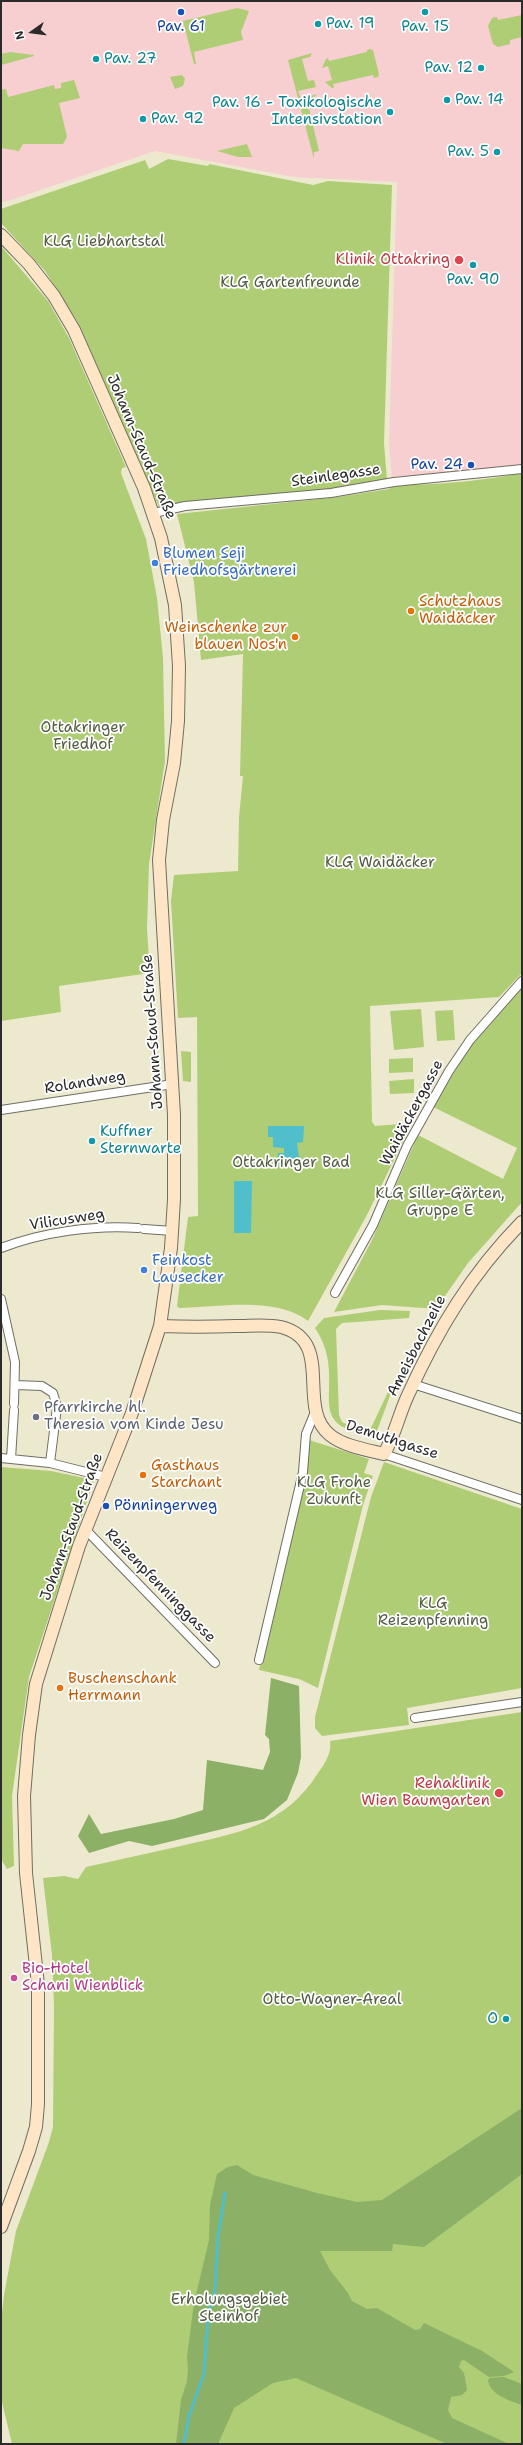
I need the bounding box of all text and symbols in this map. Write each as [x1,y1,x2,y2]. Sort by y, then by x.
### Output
marker: Pav. 61 [176,7,186,17]
marker: Pav. 15 [420,7,430,17]
north arrow [12,12,52,52]
place label: Pav. 19 [326,15,375,33]
place label: Pav. 61 [157,18,205,36]
place label: Pav. 15 [401,18,449,36]
marker: Pav. 19 [313,19,323,29]
text: N [12,29,28,41]
place label: Pav. 27 [104,50,156,68]
marker: Pav. 27 [91,54,101,64]
place label: Pav. 12 [425,59,473,77]
marker: Pav. 12 [476,63,486,73]
place label: Pav. 14 [455,91,504,109]
place label: Pav. 16 - Toxikologische Intensivstation [212,94,382,129]
marker: Pav. 14 [442,95,452,105]
marker: Pav. 16 - Toxikologische Intensivstation [385,107,395,117]
place label: Pav. 92 [151,110,204,128]
marker: Pav. 92 [138,114,148,124]
place label: Pav. 5 [447,143,489,161]
marker: Pav. 5 [492,147,502,157]
park label: KLG Liebhartstal [43,233,165,251]
place label: Klinik Ottakring [336,251,450,269]
marker: Klinik Ottakring [453,254,465,266]
marker: Pav. 90 [468,260,478,270]
place label: Pav. 90 [446,271,500,289]
park label: KLG Gartenfreunde [220,274,360,292]
street label: Johann-Staud-Straße [102,372,180,522]
place label: Pav. 24 [411,456,463,474]
marker: Pav. 24 [466,460,476,470]
street label: Steinlegasse [290,461,382,491]
place label: Blumen Seji Friedhofsgärtnerei [163,545,297,580]
marker: Blumen Seji Friedhofsgärtnerei [150,558,160,568]
place label: Schutzhaus Waidäcker [419,593,501,628]
marker: Schutzhaus Waidäcker [406,606,416,616]
place label: Weinschenke zur blauen Nos'n [165,619,287,654]
marker: Weinschenke zur blauen Nos'n [290,632,300,642]
park label: Ottakringer Friedhof [41,719,125,754]
park label: KLG Waidäcker [325,854,435,872]
street label: Johann-Staud-Straße [139,954,167,1110]
street label: Waidäckergasse [377,1057,447,1169]
street label: Rolandweg [43,1068,127,1098]
place label: Kuffner Sternwarte [100,1123,181,1158]
marker: Kuffner Sternwarte [87,1136,97,1146]
park label: Ottakringer Bad [232,1154,350,1172]
park label: KLG Siller-Gärten, Gruppe E [375,1185,505,1220]
street label: Vilicusweg [28,1205,106,1235]
place label: Feinkost Lausecker [152,1252,224,1287]
marker: Feinkost Lausecker [139,1265,149,1275]
street label: Ameisbachzeile [384,1292,450,1400]
place label: Pfarrkirche hl. Theresia vom Kinde Jesu [44,1399,224,1434]
marker: Pfarrkirche hl. Theresia vom Kinde Jesu [31,1412,41,1422]
street label: Demuthgasse [344,1417,440,1463]
street label: Johann-Staud-Straße [37,1451,107,1603]
place label: Gasthaus Starchant [151,1457,222,1492]
marker: Gasthaus Starchant [138,1470,148,1480]
park label: KLG Frohe Zukunft [297,1474,371,1509]
place label: Pönningerweg [114,1497,217,1515]
marker: Pönningerweg [101,1501,111,1511]
street label: Reizenpfenninggasse [101,1525,219,1647]
park label: KLG Reizenpfenning [378,1595,488,1630]
place label: Buschenschank Herrmann [68,1670,177,1705]
marker: Buschenschank Herrmann [55,1683,65,1693]
place label: Rehaklinik Wien Baumgarten [361,1775,490,1810]
marker: Rehaklinik Wien Baumgarten [493,1787,505,1799]
place label: Bio-Hotel Schani Wienblick [22,1960,143,1995]
marker: Bio-Hotel Schani Wienblick [9,1973,19,1983]
park label: Otto-Wagner-Areal [263,1991,401,2009]
place label: O [487,2010,498,2028]
marker: O [501,2014,511,2024]
park label: Erholungsgebiet Steinhof [171,2291,287,2326]

